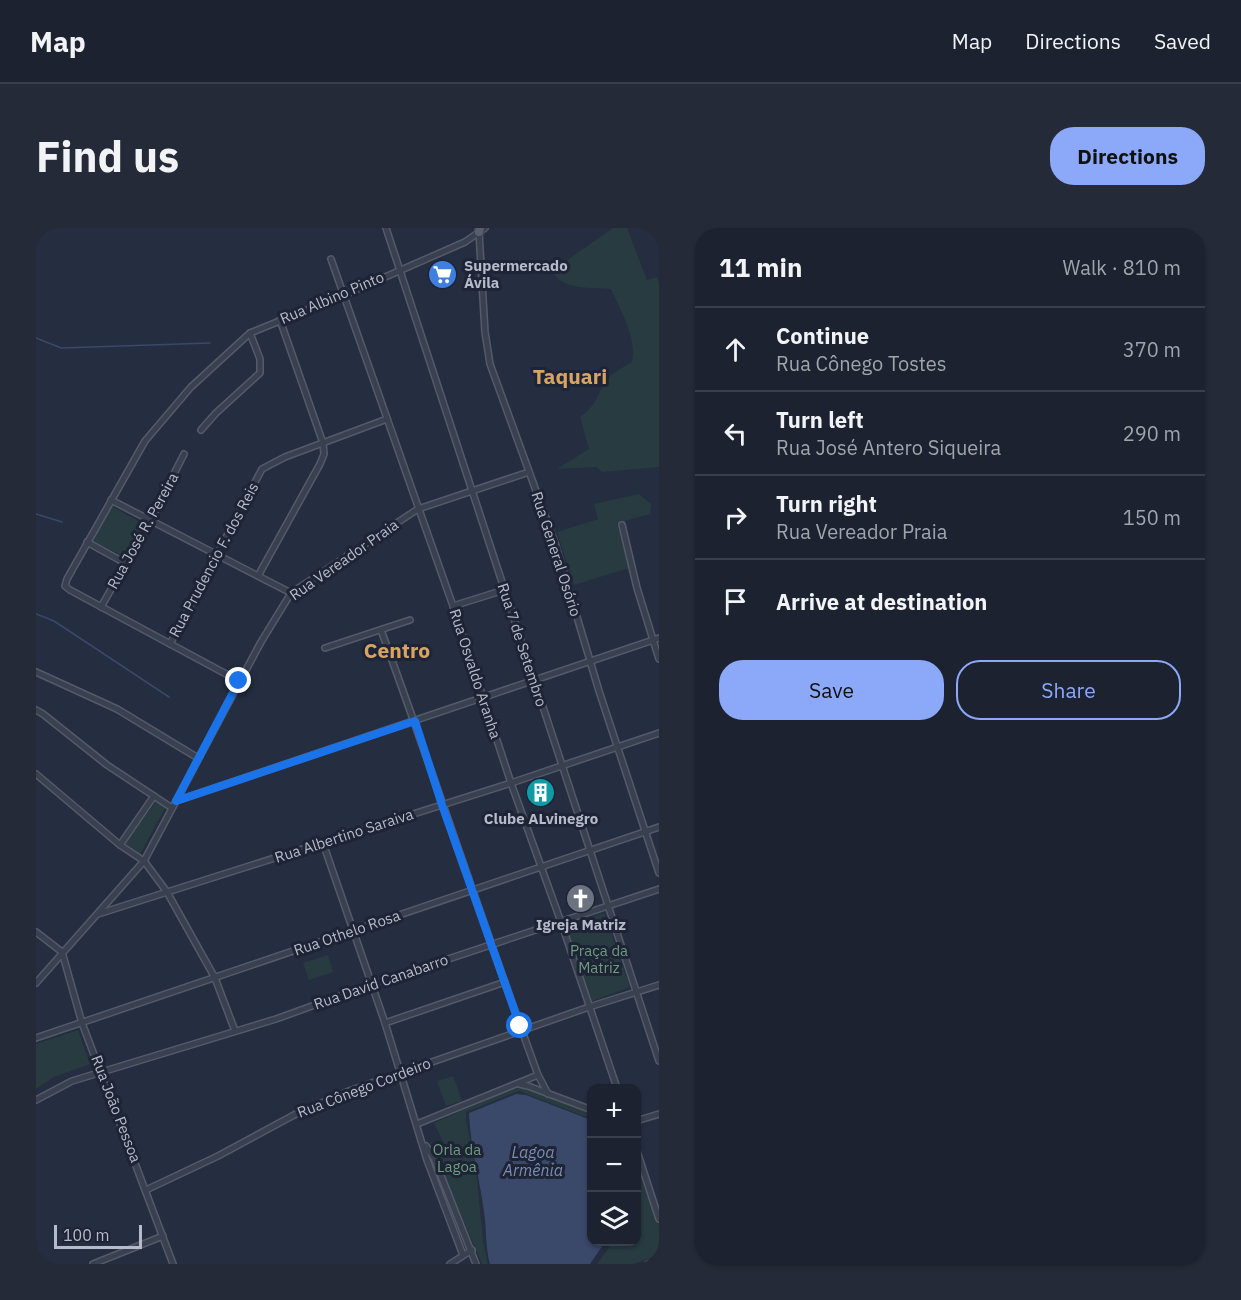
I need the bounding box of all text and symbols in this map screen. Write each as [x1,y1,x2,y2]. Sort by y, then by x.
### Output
text: Map [30,23,86,60]
text: Map [952,27,992,55]
text: Directions [1025,27,1121,55]
text: Saved [1154,27,1211,55]
button: Directions [1050,127,1205,185]
text: Find us [36,129,179,184]
text: 11 min [719,250,803,284]
text: Walk · 810 m [1063,254,1181,281]
place label: Supermercado Ávila [464,256,568,292]
supermarket icon: Supermercado Ávila [427,259,459,291]
street label: Rua Albino Pinto [277,267,387,328]
text: Continue [776,321,869,350]
icon: ahead [719,333,752,366]
text: 370 m [1123,336,1181,363]
text: Rua Cônego Tostes [776,350,946,377]
district label: Taquari [533,362,607,390]
text: Turn left [776,405,864,434]
icon: left [719,417,752,450]
text: 290 m [1123,420,1181,447]
text: Rua José Antero Siqueira [776,434,1001,461]
street label: Rua José R. Pereira [103,469,182,592]
street label: Rua Prudencio F. dos Reis [165,479,262,640]
street label: Rua General Osório [527,489,586,619]
text: Turn right [776,489,877,518]
icon: right [719,501,752,534]
text: 150 m [1123,504,1181,531]
street label: Rua Vereador Praia [286,515,402,604]
text: Rua Vereador Praia [776,518,947,545]
street label: Rua 7 de Setembro [494,581,551,709]
icon: arrive [719,585,752,618]
text: Arrive at destination [776,587,987,616]
street label: Rua Osvaldo Aranha [446,606,505,741]
district label: Centro [364,636,430,664]
button: Save [719,660,944,720]
button: Share [956,660,1181,720]
route end [225,667,251,693]
building icon: Clube ALvinegro [525,776,557,808]
street label: Rua Albertino Saraiva [272,804,416,867]
place label: Clube ALvinegro [484,809,598,828]
church icon: Igreja Matriz [565,882,597,914]
street label: Rua Othelo Rosa [291,905,403,960]
place label: Igreja Matriz [536,915,626,934]
park label: Praça da Matriz [570,941,628,977]
street label: Rua David Canabarro [311,950,451,1013]
route start [506,1012,532,1038]
street label: Rua João Pessoa [87,1052,146,1165]
street label: Rua Cônego Cordeiro [294,1053,433,1122]
map controls [587,1084,641,1246]
button: + [587,1084,641,1138]
button: − [587,1138,641,1192]
park label: Orla da Lagoa [433,1140,481,1176]
water label: Lagoa Armênia [502,1142,563,1180]
button: layers [587,1192,641,1246]
scale bar [54,1222,142,1250]
text: 100 m [63,1225,110,1245]

